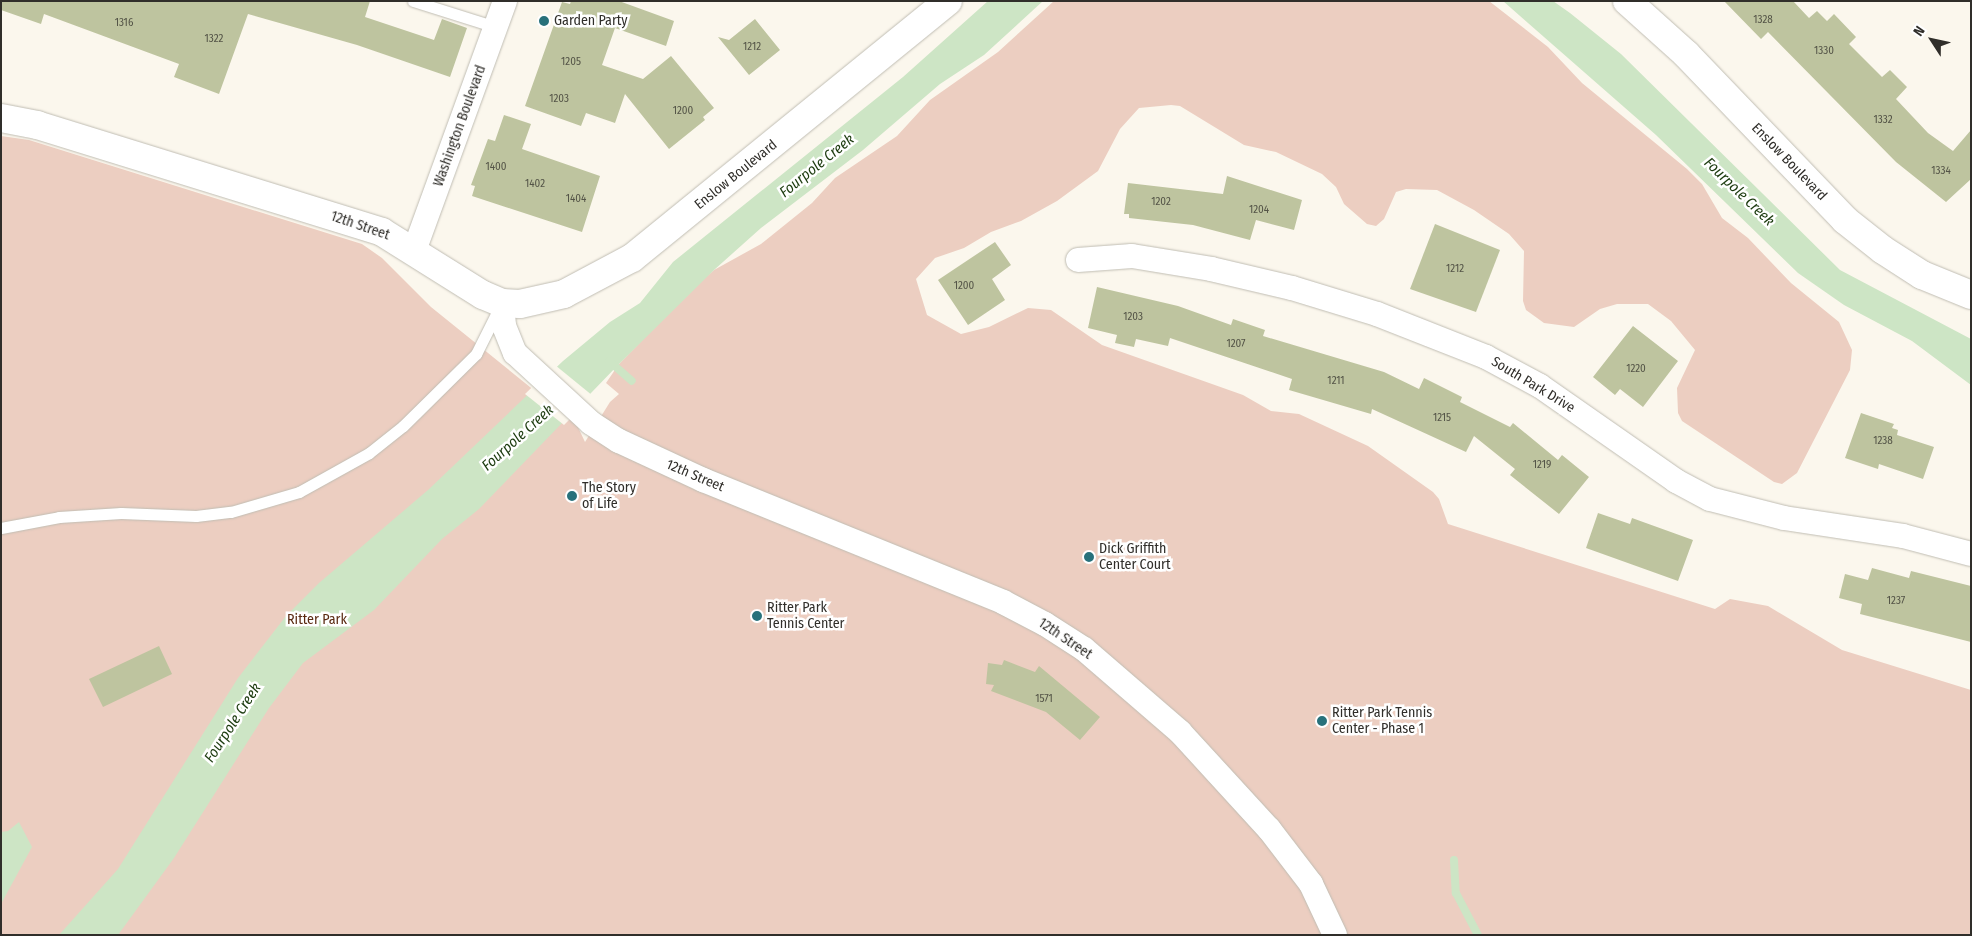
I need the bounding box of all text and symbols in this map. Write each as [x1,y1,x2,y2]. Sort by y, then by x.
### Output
place label: Garden Party [554,13,628,29]
house number: 1328 [1753,13,1773,27]
marker: Garden Party [538,15,550,27]
north arrow [1907,15,1957,65]
house number: 1316 [115,16,133,30]
text: N [1910,23,1929,39]
house number: 1322 [205,32,223,46]
house number: 1212 [743,40,761,54]
house number: 1330 [1814,44,1834,58]
house number: 1205 [561,55,581,69]
street label: Washington Boulevard [430,63,490,189]
house number: 1203 [549,92,569,106]
house number: 1200 [673,104,693,118]
house number: 1332 [1874,113,1892,127]
street label: Enslow Boulevard [1748,120,1830,204]
water label: Fourpole Creek [776,130,858,202]
street label: Enslow Boulevard [691,137,781,213]
water label: Fourpole Creek [1700,154,1778,230]
house number: 1400 [485,160,507,174]
house number: 1334 [1931,164,1951,178]
house number: 1402 [525,177,545,191]
house number: 1404 [566,192,586,206]
house number: 1202 [1151,195,1171,209]
house number: 1204 [1249,203,1269,217]
street label: 12th Street [328,208,392,244]
house number: 1212 [1446,262,1464,276]
house number: 1200 [954,279,974,293]
house number: 1203 [1123,310,1143,324]
house number: 1207 [1226,337,1246,351]
street label: South Park Drive [1488,353,1578,417]
house number: 1220 [1626,362,1646,376]
house number: 1211 [1327,374,1345,388]
water label: Fourpole Creek [478,401,558,475]
house number: 1215 [1433,411,1451,425]
house number: 1238 [1873,434,1893,448]
street label: 12th Street [664,456,726,496]
house number: 1219 [1533,458,1551,472]
place label: The Story of Life [582,480,636,512]
marker: The Story of Life [566,490,578,502]
place label: Dick Griffith Center Court [1099,541,1171,574]
marker: Dick Griffith Center Court [1083,551,1095,563]
house number: 1237 [1887,594,1905,608]
place label: Ritter Park Tennis Center [767,600,844,632]
marker: Ritter Park Tennis Center [751,610,763,622]
park label: Ritter Park [287,612,347,628]
street label: 12th Street [1035,615,1095,663]
water label: Fourpole Creek [201,680,265,766]
house number: 1571 [1035,692,1053,706]
place label: Ritter Park Tennis Center - Phase 1 [1332,705,1432,738]
marker: Ritter Park Tennis Center - Phase 1 [1316,715,1328,727]

